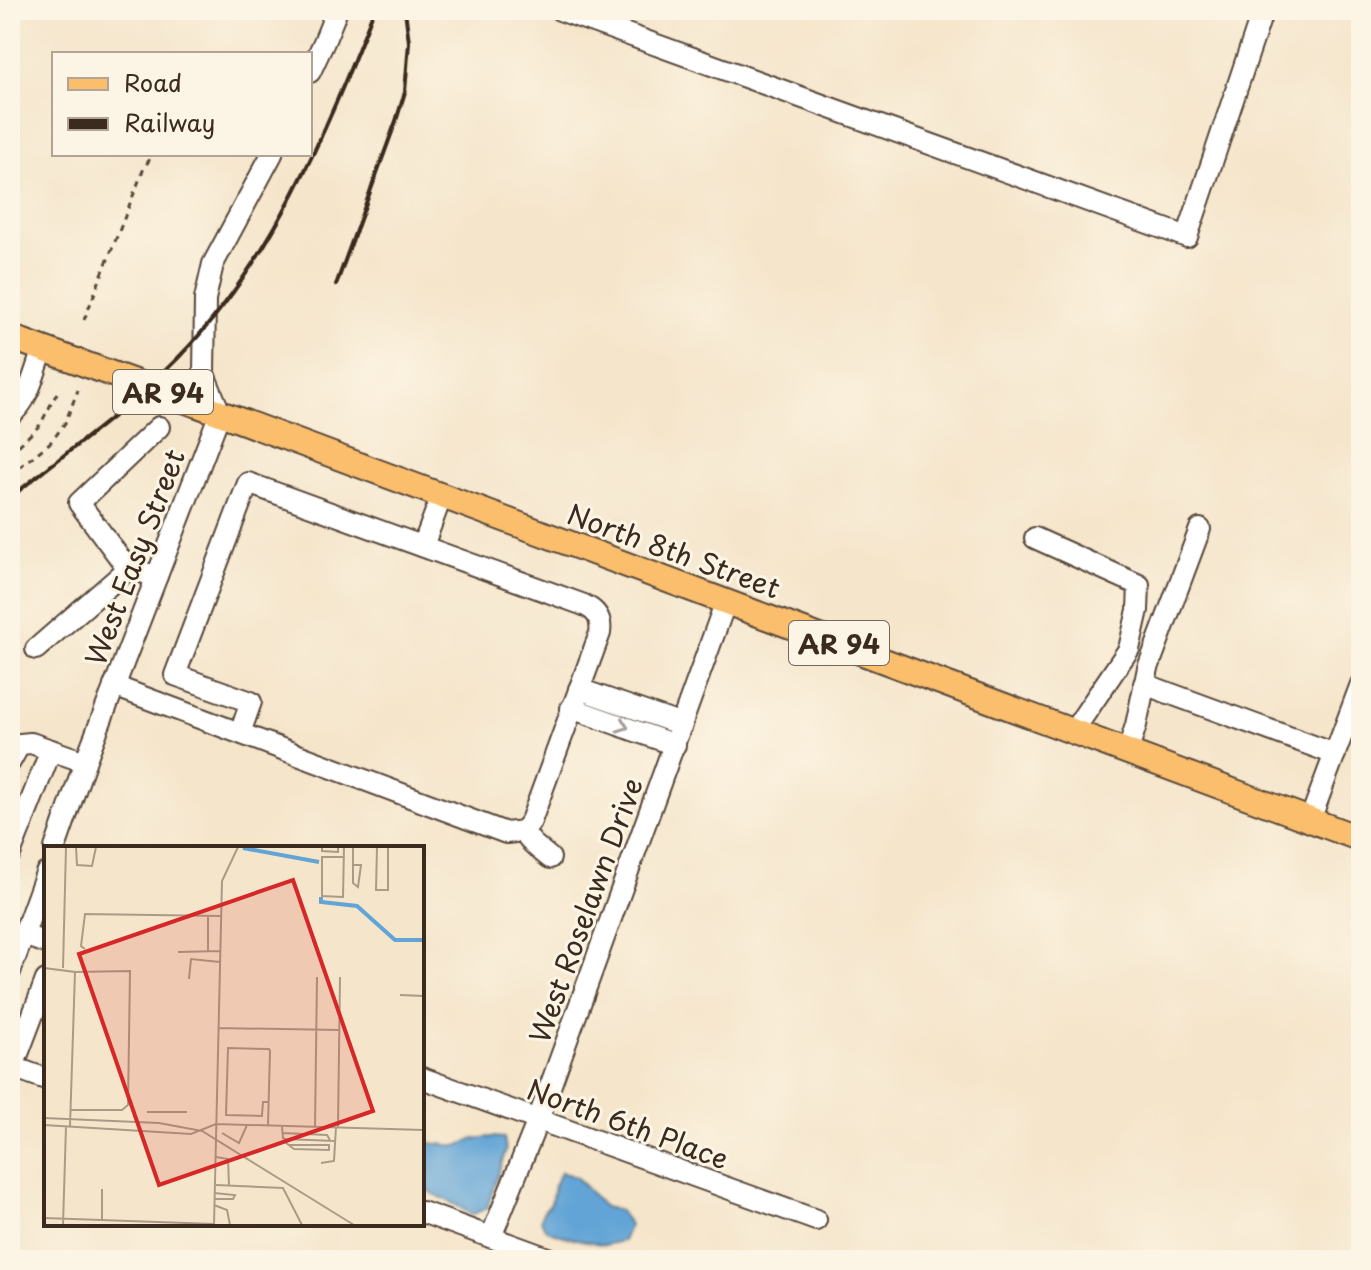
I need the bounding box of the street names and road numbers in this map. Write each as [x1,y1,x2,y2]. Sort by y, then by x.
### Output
road number: AR 94 [113,370,213,414]
street label: West Easy Street [73,443,195,671]
street label: North 8th Street [562,492,786,608]
road number: AR 94 [789,621,889,665]
street label: West Roselawn Drive [517,771,653,1049]
street label: North 6th Place [521,1067,735,1179]

